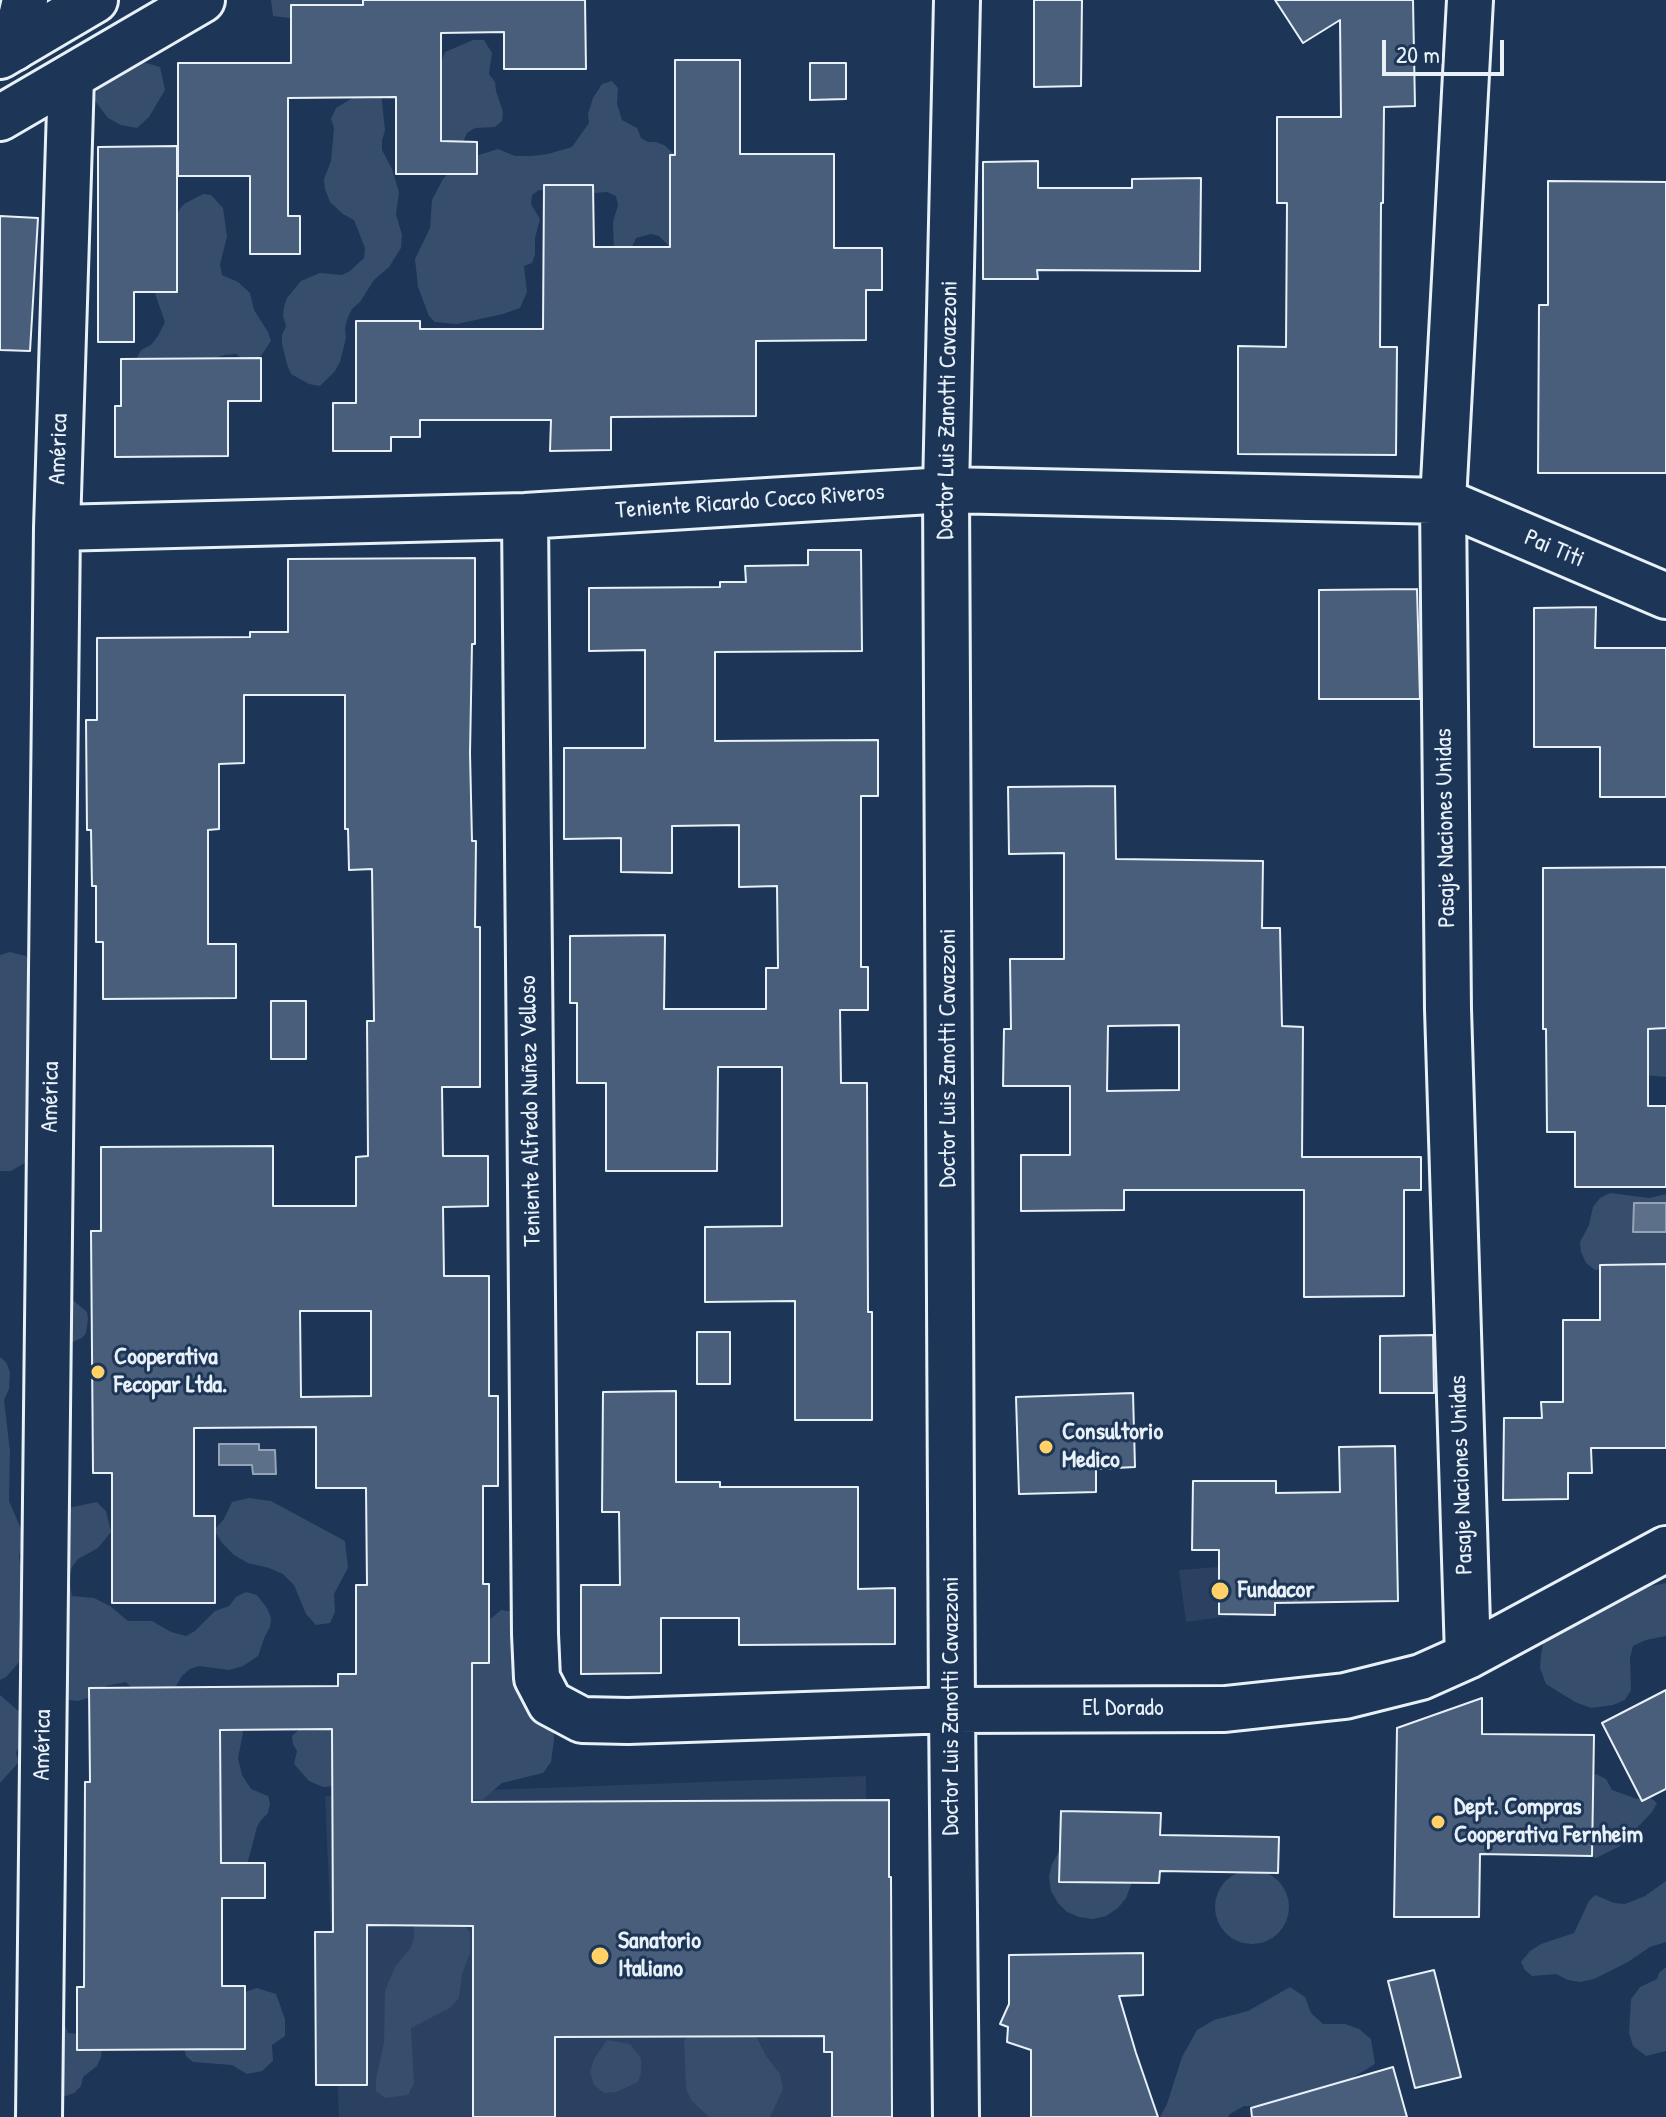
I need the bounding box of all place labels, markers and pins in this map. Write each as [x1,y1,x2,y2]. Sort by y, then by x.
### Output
place label: Cooperativa Fecopar Ltda. [114,1344,227,1400]
marker: Cooperativa Fecopar Ltda. [89,1363,107,1381]
place label: Consultorio Medico [1062,1419,1163,1475]
marker: Consultorio Medico [1037,1438,1055,1456]
place label: Fundacor [1238,1577,1314,1605]
marker: Fundacor [1209,1580,1231,1602]
place label: Dept. Compras Cooperativa Fernheim [1454,1794,1643,1850]
marker: Dept. Compras Cooperativa Fernheim [1429,1813,1447,1831]
place label: Sanatorio Italiano [618,1928,701,1984]
marker: Sanatorio Italiano [589,1945,611,1967]

